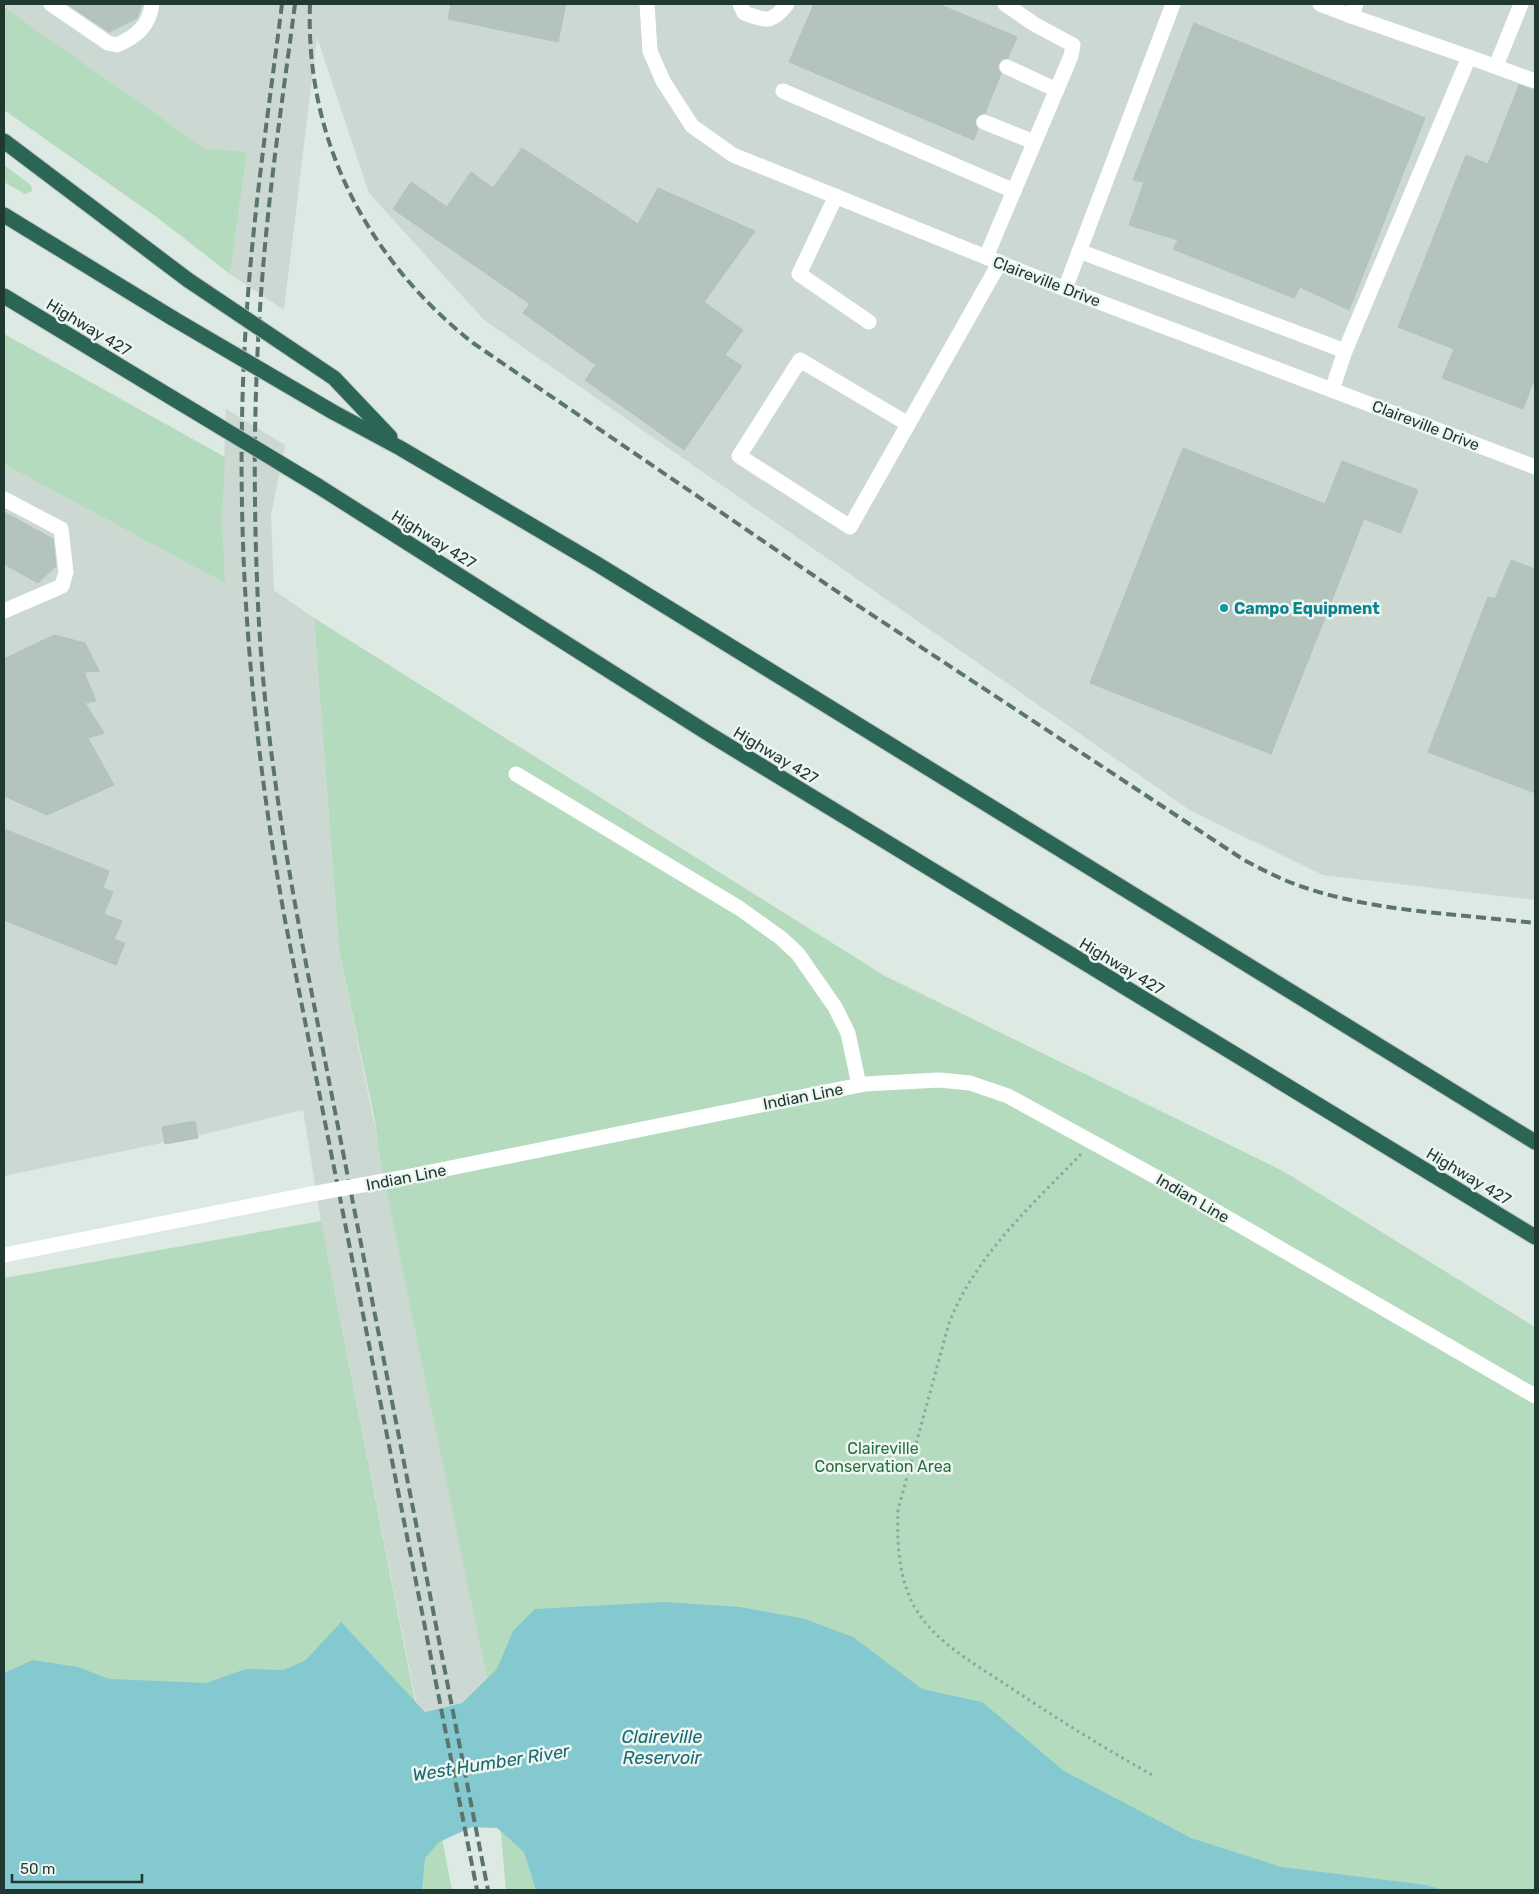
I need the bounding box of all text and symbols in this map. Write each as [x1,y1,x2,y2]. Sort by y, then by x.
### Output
street label: Claireville Drive [990,252,1103,311]
street label: Highway 427 [43,295,135,360]
street label: Claireville Drive [1369,396,1482,455]
street label: Highway 427 [388,506,479,573]
place label: Campo Equipment [1234,599,1380,618]
marker: Campo Equipment [1218,602,1230,614]
street label: Highway 427 [730,723,822,788]
street label: Highway 427 [1076,934,1168,999]
street label: Indian Line [761,1079,845,1114]
street label: Highway 427 [1423,1144,1515,1209]
street label: Indian Line [364,1160,448,1195]
street label: Indian Line [1153,1170,1233,1227]
park label: Claireville Conservation Area [815,1439,951,1476]
water label: Claireville Reservoir [622,1726,703,1769]
water label: West Humber River [411,1740,572,1786]
scale bar [12,1852,142,1884]
text: 50 m [20,1860,55,1878]

